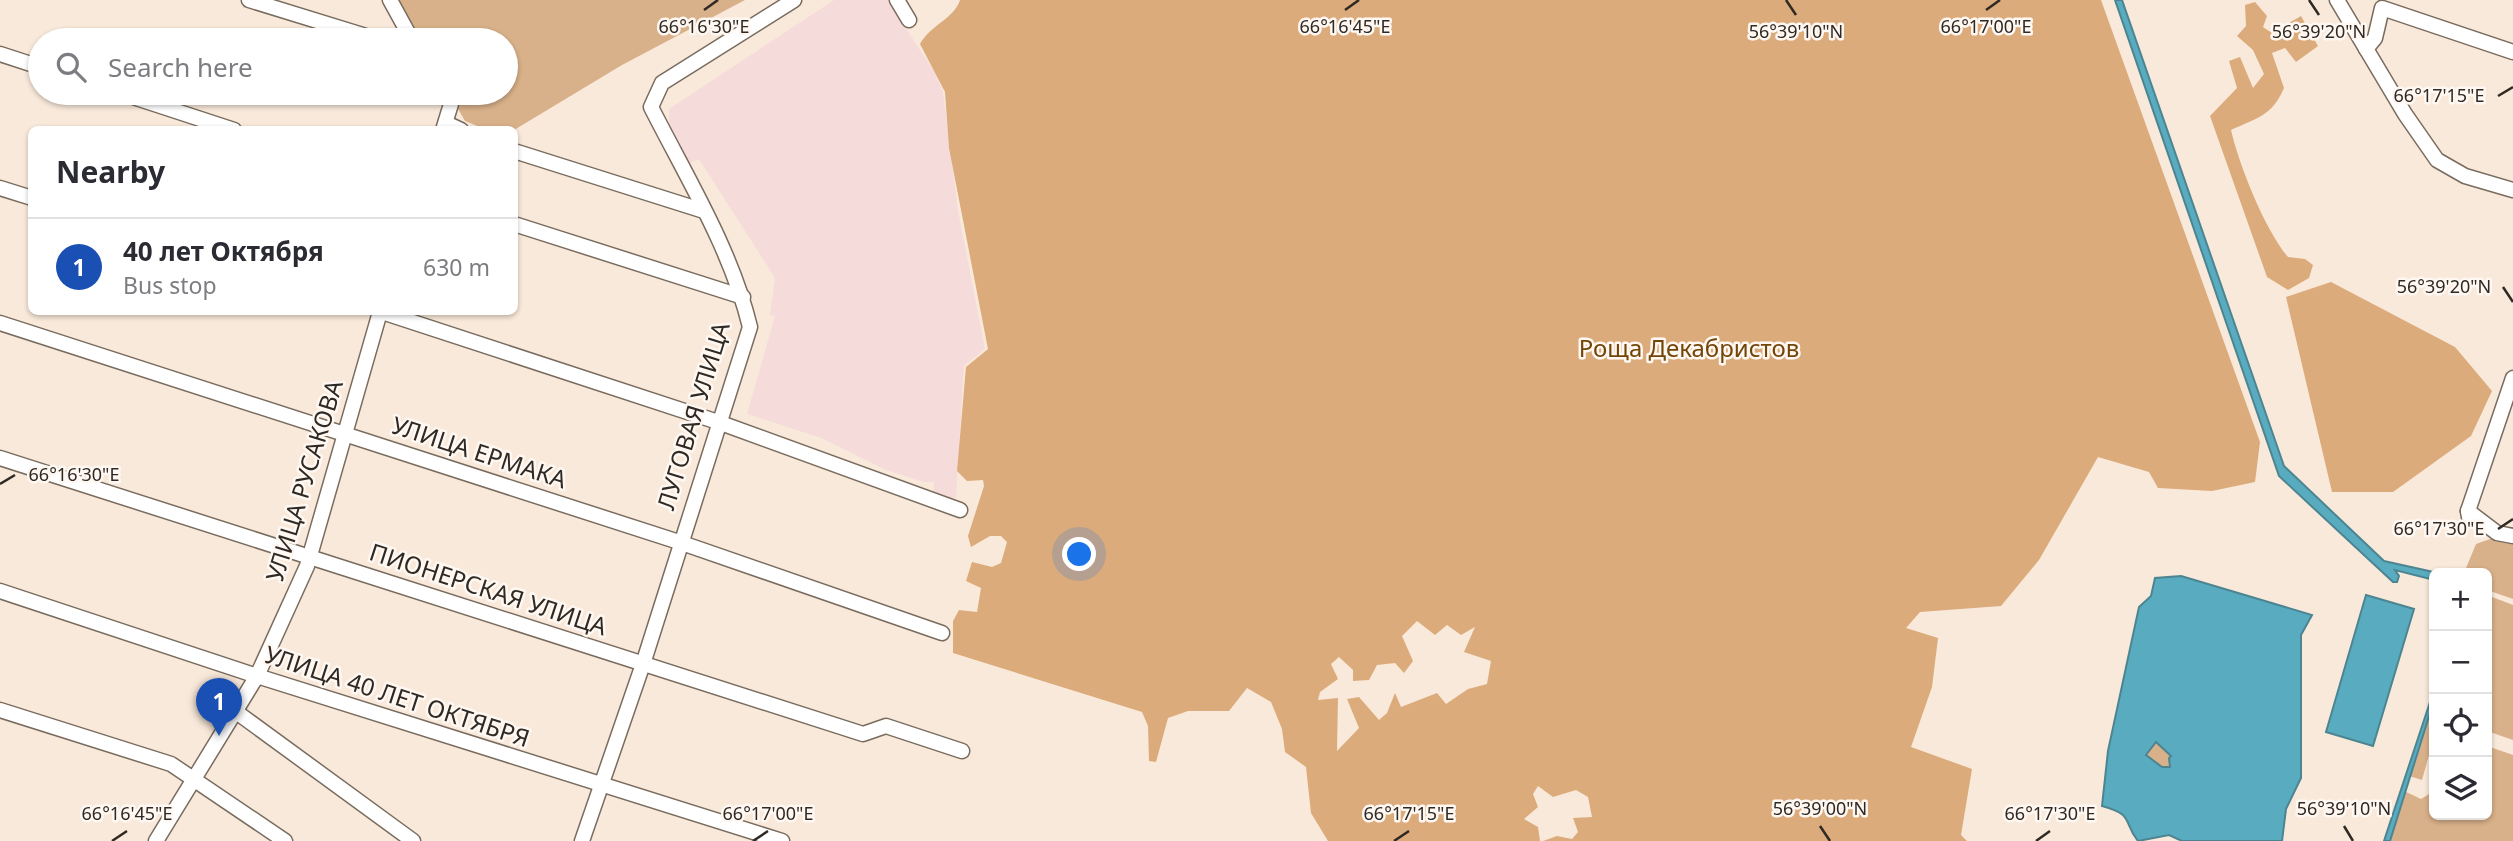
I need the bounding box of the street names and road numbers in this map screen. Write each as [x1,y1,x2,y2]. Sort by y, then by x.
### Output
street label: ЛУГОВАЯ УЛИЦА [648,317,737,513]
street label: УЛИЦА РУСАКОВА [257,375,350,585]
street label: УЛИЦА ЕРМАКА [388,408,572,496]
street label: ПИОНЕРСКАЯ УЛИЦА [366,535,612,643]
street label: УЛИЦА 40 ЛЕТ ОКТЯБРЯ [261,637,534,754]

